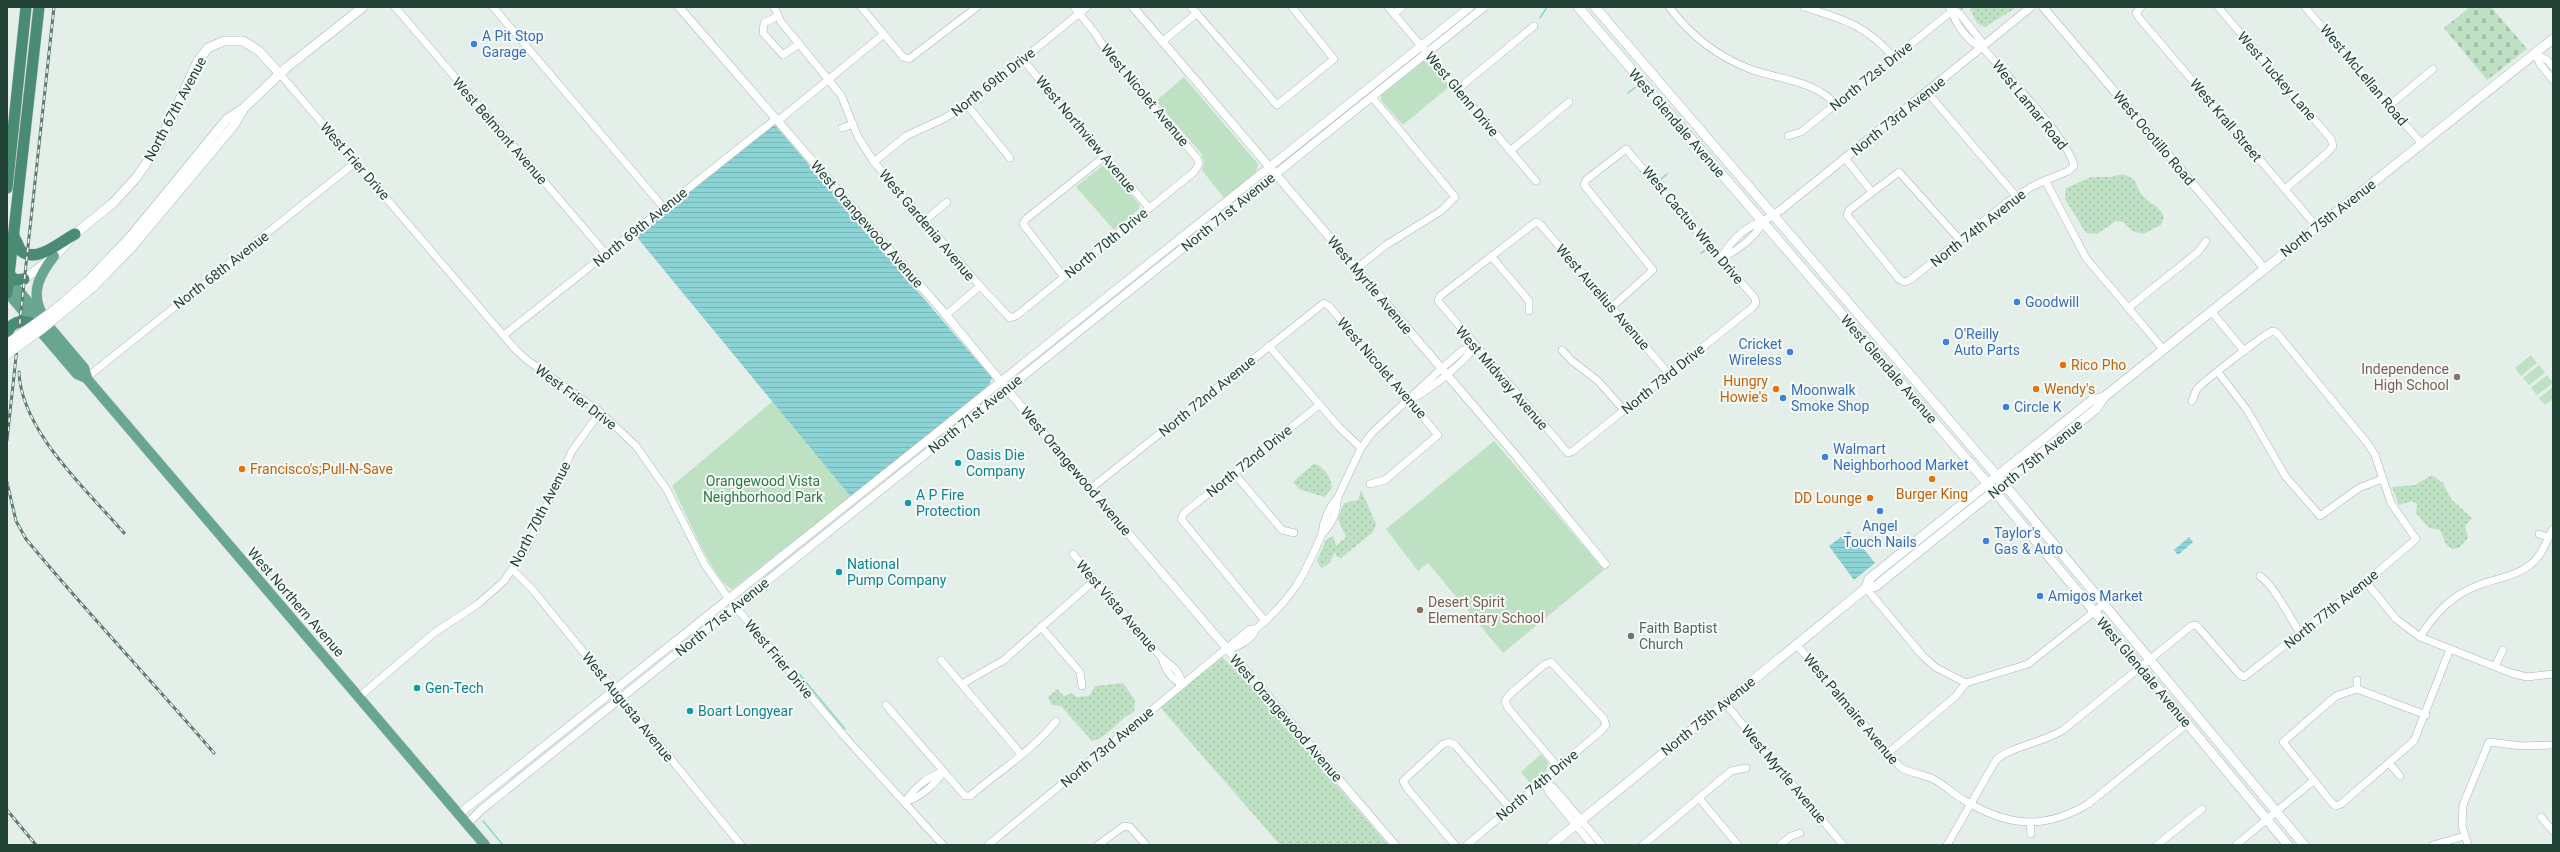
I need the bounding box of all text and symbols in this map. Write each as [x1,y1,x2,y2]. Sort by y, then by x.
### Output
street label: West McLellan Road [2317,21,2411,129]
place label: A Pit Stop Garage [482,28,544,60]
street label: West Tuckey Lane [2234,28,2320,124]
street label: North 72st Drive [1827,38,1915,114]
marker: A Pit Stop Garage [469,39,479,49]
street label: West Nicolet Avenue [1098,41,1192,149]
street label: North 69th Drive [948,44,1038,120]
street label: West Glenn Drive [1422,48,1502,140]
street label: North 67th Avenue [141,54,209,164]
street label: West Lamar Road [1989,57,2071,153]
street label: West Glendale Avenue [1625,65,1729,181]
street label: West Northview Avenue [1032,72,1140,196]
street label: North 73rd Avenue [1848,73,1948,159]
street label: West Belmont Avenue [449,74,551,188]
street label: West Krall Street [2187,75,2265,165]
street label: West Ocotillo Road [2110,88,2198,188]
street label: West Frier Drive [317,119,393,203]
street label: West Orangewood Avenue [807,157,927,291]
street label: West Cactus Wren Drive [1639,163,1747,287]
street label: West Gardenia Avenue [876,166,978,284]
street label: North 71st Avenue [1178,169,1278,255]
street label: North 75th Avenue [2277,176,2379,260]
street label: North 69th Avenue [590,184,690,270]
street label: North 74th Avenue [1927,186,2029,270]
street label: North 70th Drive [1061,205,1151,281]
street label: North 68th Avenue [170,228,272,312]
street label: West Myrtle Avenue [1324,233,1416,337]
street label: West Aurelius Avenue [1553,241,1653,353]
place label: Goodwill [2025,294,2079,310]
marker: Goodwill [2012,297,2022,307]
street label: West Glendale Avenue [1837,311,1941,427]
street label: West Nicolet Avenue [1334,314,1430,422]
street label: West Midway Avenue [1453,323,1551,433]
place label: O'Reilly Auto Parts [1954,326,2020,358]
place label: Cricket Wireless [1729,336,1782,368]
marker: O'Reilly Auto Parts [1941,337,1951,347]
street label: North 73rd Drive [1618,341,1708,417]
marker: Cricket Wireless [1785,347,1795,357]
street label: North 72nd Avenue [1156,352,1258,440]
place label: Rico Pho [2071,357,2126,373]
marker: Rico Pho [2058,360,2068,370]
street label: West Frier Drive [532,361,620,433]
place label: Independence High School [2361,361,2449,393]
street label: North 71st Avenue [925,371,1025,457]
marker: Independence High School [2452,372,2462,382]
place label: Hungry Howie's [1720,373,1768,405]
place label: Wendy's [2044,381,2095,397]
place label: Moonwalk Smoke Shop [1791,382,1869,414]
marker: Hungry Howie's [1771,384,1781,394]
marker: Wendy's [2031,384,2041,394]
marker: Moonwalk Smoke Shop [1778,393,1788,403]
place label: Circle K [2014,399,2062,415]
marker: Circle K [2001,402,2011,412]
street label: West Orangewood Avenue [1017,403,1135,539]
street label: North 75th Avenue [1985,416,2085,502]
street label: North 72nd Drive [1203,422,1295,500]
place label: Walmart Neighborhood Market [1833,441,1969,473]
place label: Oasis Die Company [966,447,1026,479]
marker: Walmart Neighborhood Market [1820,452,1830,462]
marker: Oasis Die Company [953,458,963,468]
street label: North 70th Avenue [507,459,573,569]
place label: Francisco's;Pull-N-Save [250,461,393,477]
marker: Francisco's;Pull-N-Save [237,464,247,474]
park label: Orangewood Vista Neighborhood Park [703,473,824,505]
marker: Burger King [1927,474,1937,484]
place label: Burger King [1896,486,1968,502]
place label: A P Fire Protection [916,487,980,519]
place label: DD Lounge [1794,490,1862,506]
marker: DD Lounge [1865,493,1875,503]
marker: A P Fire Protection [903,498,913,508]
marker: Angel Touch Nails [1875,506,1885,516]
place label: Angel Touch Nails [1843,518,1917,550]
place label: Taylor's Gas & Auto [1994,525,2063,557]
marker: Taylor's Gas & Auto [1981,536,1991,546]
street label: West Northern Avenue [244,544,348,660]
place label: National Pump Company [847,556,947,588]
street label: West Vista Avenue [1073,557,1161,655]
street label: North 77th Avenue [2281,566,2381,652]
marker: National Pump Company [834,567,844,577]
street label: North 71st Avenue [672,574,772,660]
place label: Amigos Market [2048,588,2143,604]
marker: Amigos Market [2035,591,2045,601]
place label: Desert Spirit Elementary School [1428,594,1544,626]
marker: Desert Spirit Elementary School [1415,605,1425,615]
street label: West Glendale Avenue [2093,614,2195,730]
street label: West Frier Drive [741,616,817,702]
place label: Faith Baptist Church [1639,620,1718,652]
marker: Faith Baptist Church [1626,631,1636,641]
street label: West Augusta Avenue [579,649,677,765]
street label: West Orangewood Avenue [1226,651,1346,785]
street label: West Palmaire Avenue [1800,651,1902,767]
street label: North 75th Avenue [1658,673,1758,759]
place label: Gen-Tech [425,680,484,696]
marker: Gen-Tech [412,683,422,693]
place label: Boart Longyear [698,703,793,719]
street label: North 73rd Avenue [1057,703,1157,791]
marker: Boart Longyear [685,706,695,716]
street label: West Myrtle Avenue [1738,722,1830,826]
street label: North 74th Drive [1493,746,1581,824]

